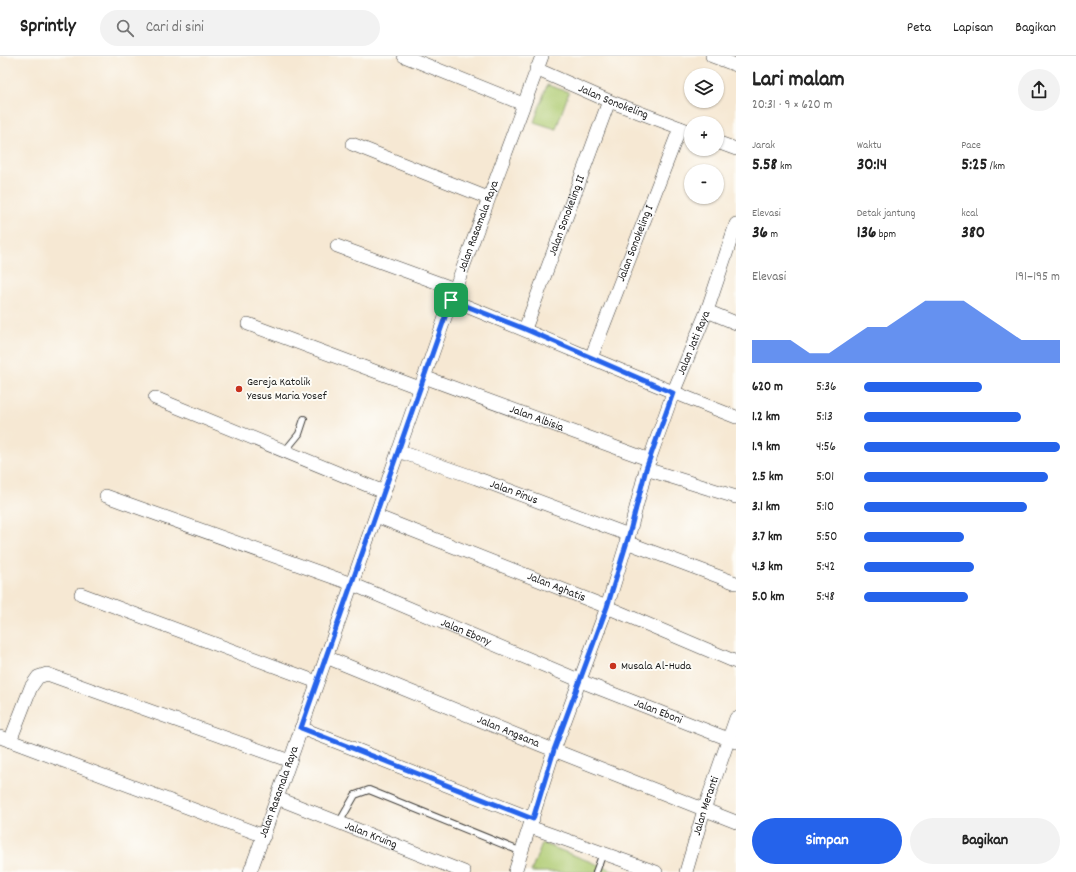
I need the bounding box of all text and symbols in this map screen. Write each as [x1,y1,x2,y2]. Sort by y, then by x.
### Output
search box [100,10,380,46]
text: Sprintly [20,14,76,41]
icon: search [114,17,136,39]
text: Cari di sini [146,17,204,39]
text: Peta [907,18,931,38]
text: Lapisan [953,18,993,38]
text: Bagikan [1015,18,1056,38]
text: Lari malam [752,65,845,96]
map controls [684,68,724,204]
button: layers [684,68,724,108]
button: share [1018,69,1060,111]
street label: Jalan Sonokeling [575,80,651,124]
text: 20:31 · 9 × 620 m [752,96,833,115]
button: + [684,116,724,156]
text: Jarak [752,138,775,154]
text: Waktu [857,138,881,154]
text: Pace [961,138,981,154]
text: 5.58 [752,154,777,178]
text: 30:14 [857,154,887,178]
text: 5:25 [961,154,987,178]
text: km [777,159,792,175]
text: /km [987,159,1005,175]
button: − [684,164,724,204]
street label: Jalan Sonokeling II [544,173,590,258]
street label: Jalan Rasamala Raya [454,178,503,274]
street label: Jalan Sonokeling I [613,202,658,284]
text: Elevasi [752,206,781,222]
text: Detak jantung [857,206,915,222]
text: kcal [961,206,978,222]
text: 36 [752,222,768,246]
text: 136 [857,222,876,246]
text: 380 [961,222,985,246]
text: m [768,227,778,243]
text: bpm [876,227,896,243]
text: Elevasi [752,268,786,287]
text: 191–195 m [1015,268,1060,287]
pin [434,283,468,317]
icon: arrive [440,289,462,311]
street label: Jalan Jati Raya [673,308,715,378]
place label: Gereja Katolik Yesus Maria Yosef [247,374,327,405]
text: 620 m [752,378,783,397]
text: 5:36 [816,378,836,397]
marker: Gereja Katolik Yesus Maria Yosef [234,384,244,394]
street label: Jalan Albisia [507,401,566,436]
text: 1.2 km [752,408,780,427]
text: 5:13 [816,408,833,427]
text: 1.9 km [752,438,780,457]
text: 4:56 [816,438,836,457]
text: 2.5 km [752,468,783,487]
text: 5:01 [816,468,834,487]
street label: Jalan Pinus [487,475,540,509]
text: 3.1 km [752,498,780,517]
text: 5:10 [816,498,834,517]
text: 3.7 km [752,528,782,547]
text: 5:50 [816,528,837,547]
text: 4.3 km [752,558,783,577]
text: 5:42 [816,558,835,577]
street label: Jalan Aghatis [525,568,588,606]
text: 5.0 km [752,588,785,607]
text: 5:48 [816,588,835,607]
street label: Jalan Ebony [438,614,495,651]
place label: Musala Al-Huda [621,658,692,675]
marker: Musala Al-Huda [608,661,618,671]
street label: Jalan Eboni [632,694,685,729]
street label: Jalan Angsana [475,711,542,752]
street label: Jalan Rasamala Raya [255,744,303,840]
street label: Jalan Meranti [689,774,724,838]
street label: Jalan Kruing [342,817,400,853]
button: Simpan [752,818,902,864]
button: Bagikan [910,818,1060,864]

